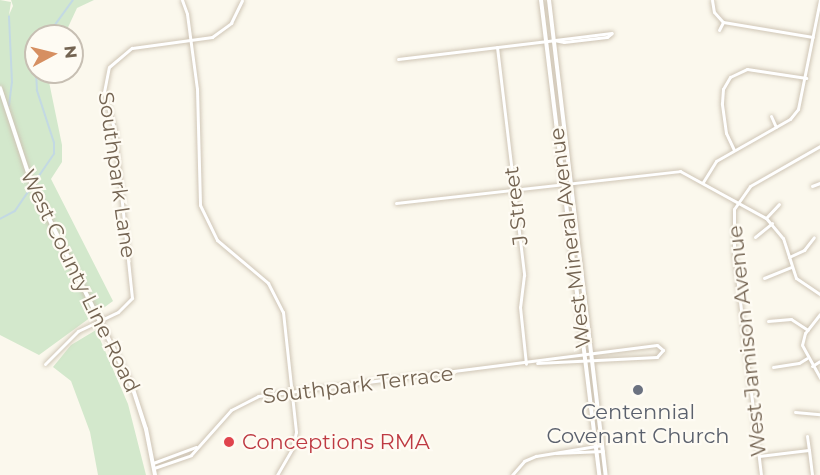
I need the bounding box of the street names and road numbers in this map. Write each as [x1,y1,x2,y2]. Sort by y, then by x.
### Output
street label: Southpark Lane [93,90,141,260]
street label: West Mineral Avenue [544,126,596,350]
street label: West County Line Road [15,165,145,397]
street label: J Street [499,165,533,247]
street label: West Jamison Avenue [722,224,772,458]
street label: Southpark Terrace [261,361,455,409]

